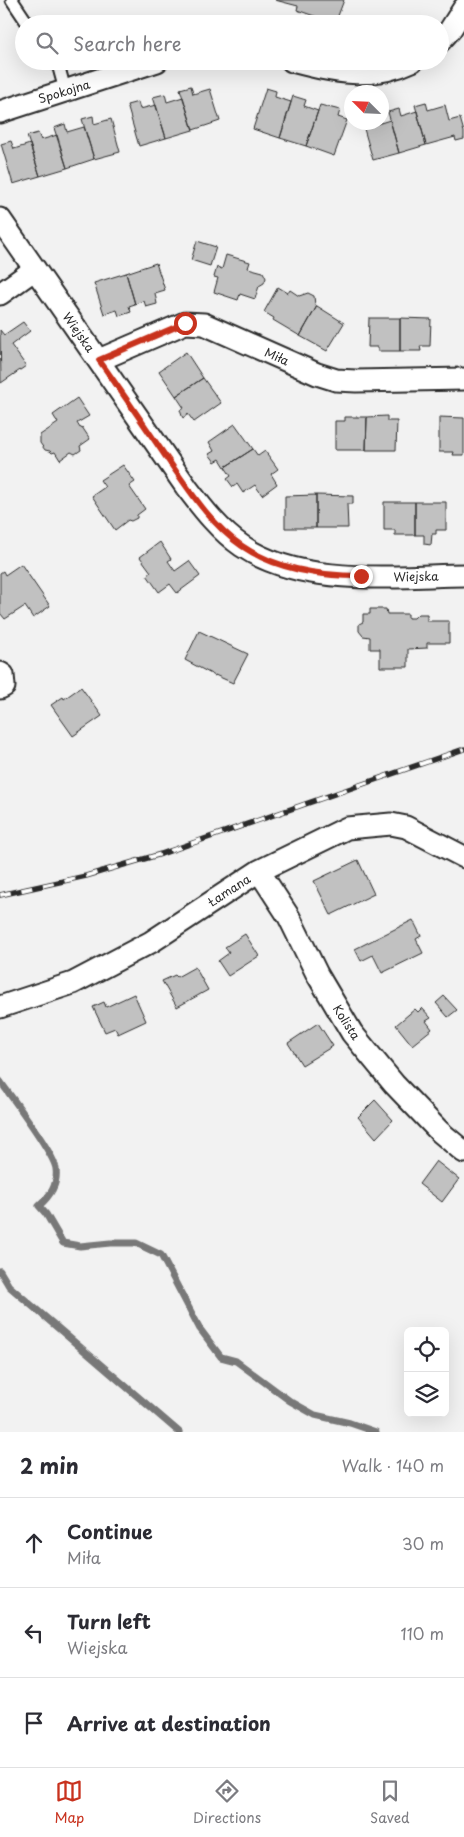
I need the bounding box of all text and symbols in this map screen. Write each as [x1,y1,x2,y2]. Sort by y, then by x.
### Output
search box [15,15,449,70]
icon: search [33,29,61,57]
text: Search here [73,29,182,57]
street label: Spokojna [36,74,93,107]
north arrow [344,85,389,130]
street label: Wiejska [59,308,100,356]
route start [174,312,197,335]
street label: Miła [262,343,293,370]
route end [350,565,373,588]
street label: Wiejska [393,567,439,585]
street label: Łamana [203,869,254,911]
street label: Kolista [329,1001,365,1044]
map controls [404,1327,449,1417]
button: locate [404,1327,449,1372]
button: layers [404,1372,449,1417]
text: 2 min [20,1449,79,1481]
text: Walk · 140 m [342,1453,444,1477]
text: Continue [67,1517,153,1545]
icon: ahead [20,1529,48,1557]
text: 30 m [402,1531,444,1555]
text: Miła [67,1545,101,1569]
text: Turn left [67,1607,151,1635]
icon: left [20,1619,48,1647]
text: 110 m [401,1621,444,1645]
text: Wiejska [67,1635,128,1659]
icon: arrive [20,1709,48,1737]
text: Arrive at destination [67,1709,271,1737]
tab: Map [54,1777,84,1828]
tab: Directions [193,1777,261,1828]
tab: Saved [370,1777,410,1828]

